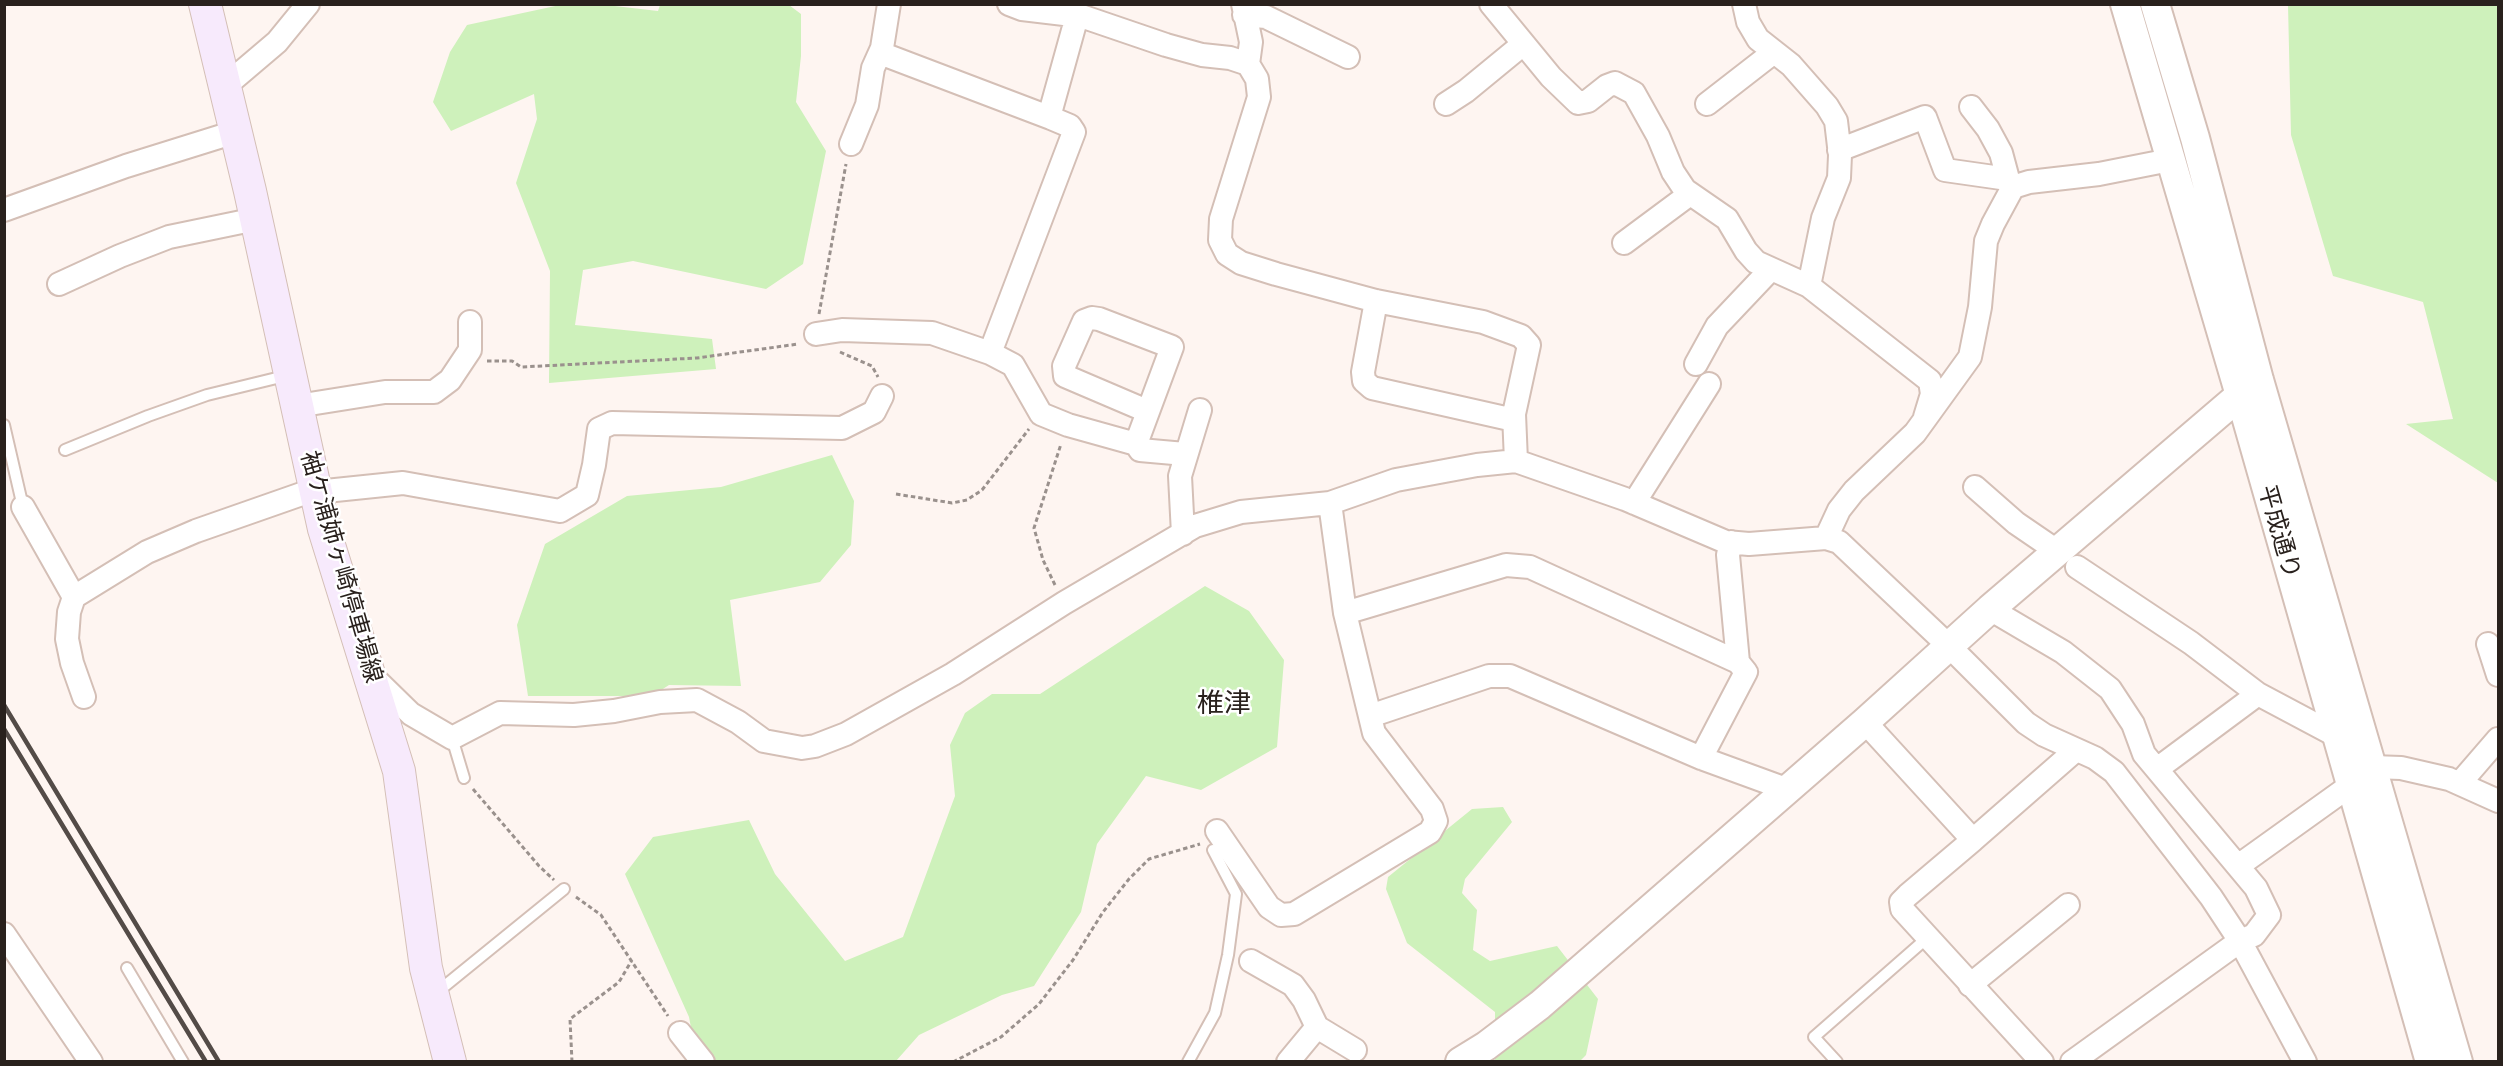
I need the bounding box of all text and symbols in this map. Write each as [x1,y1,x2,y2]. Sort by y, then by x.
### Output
street label: 袖ケ浦姉ヶ崎停車場線 [294,448,388,686]
street label: 平成通り [2252,482,2306,582]
district label: 椎津 [1197,688,1251,720]

